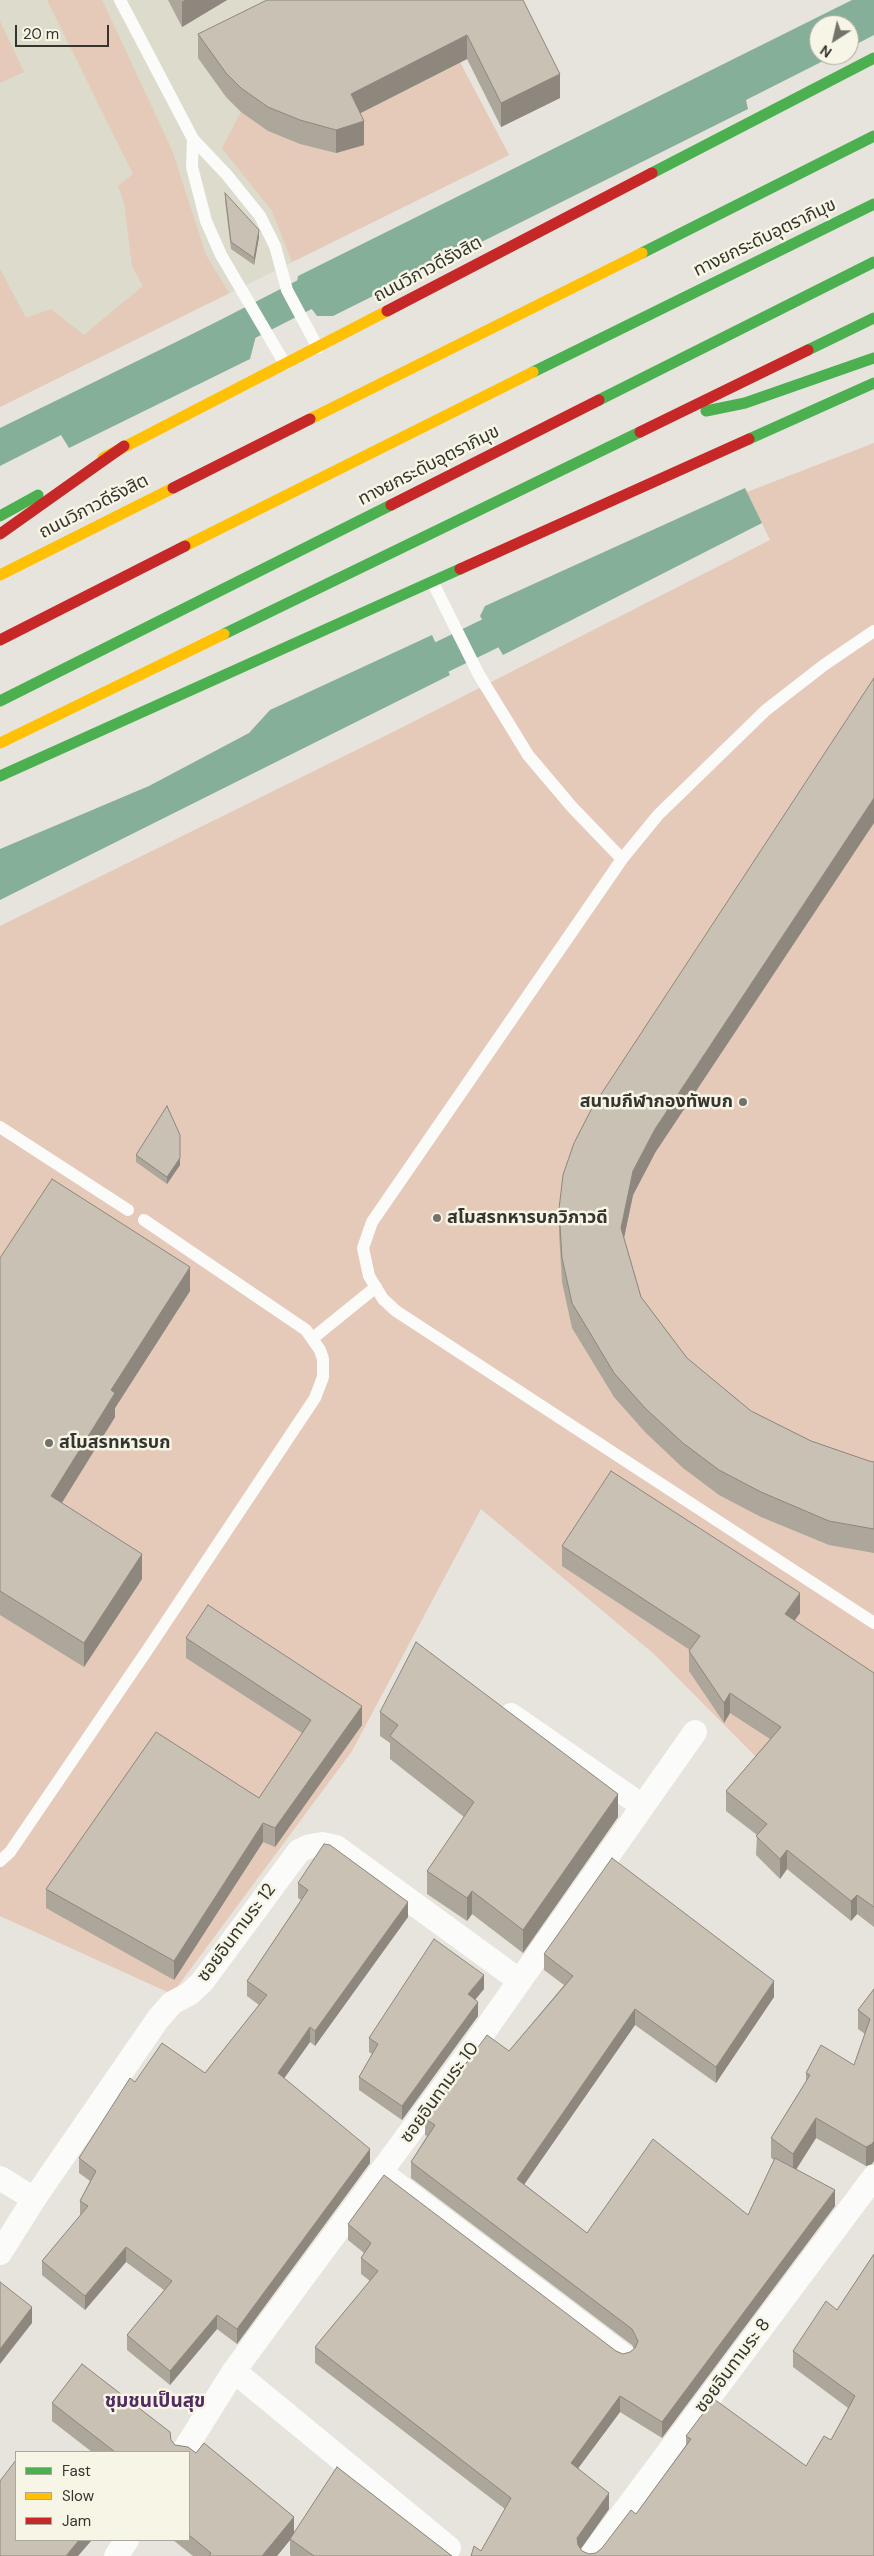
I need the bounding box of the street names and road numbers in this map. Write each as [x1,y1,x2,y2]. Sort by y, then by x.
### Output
street label: ทางยกระดับอุตราภิมุข [690,194,840,282]
street label: ถนนวิภาวดีรังสิต [370,232,486,308]
street label: ทางยกระดับอุตราภิมุข [355,421,503,511]
street label: ถนนวิภาวดีรังสิต [36,470,152,544]
street label: ซอยอินทามระ 12 [193,1880,281,1986]
street label: ซอยอินทามระ 10 [396,2038,484,2148]
street label: ซอยอินทามระ 8 [691,2315,775,2417]

